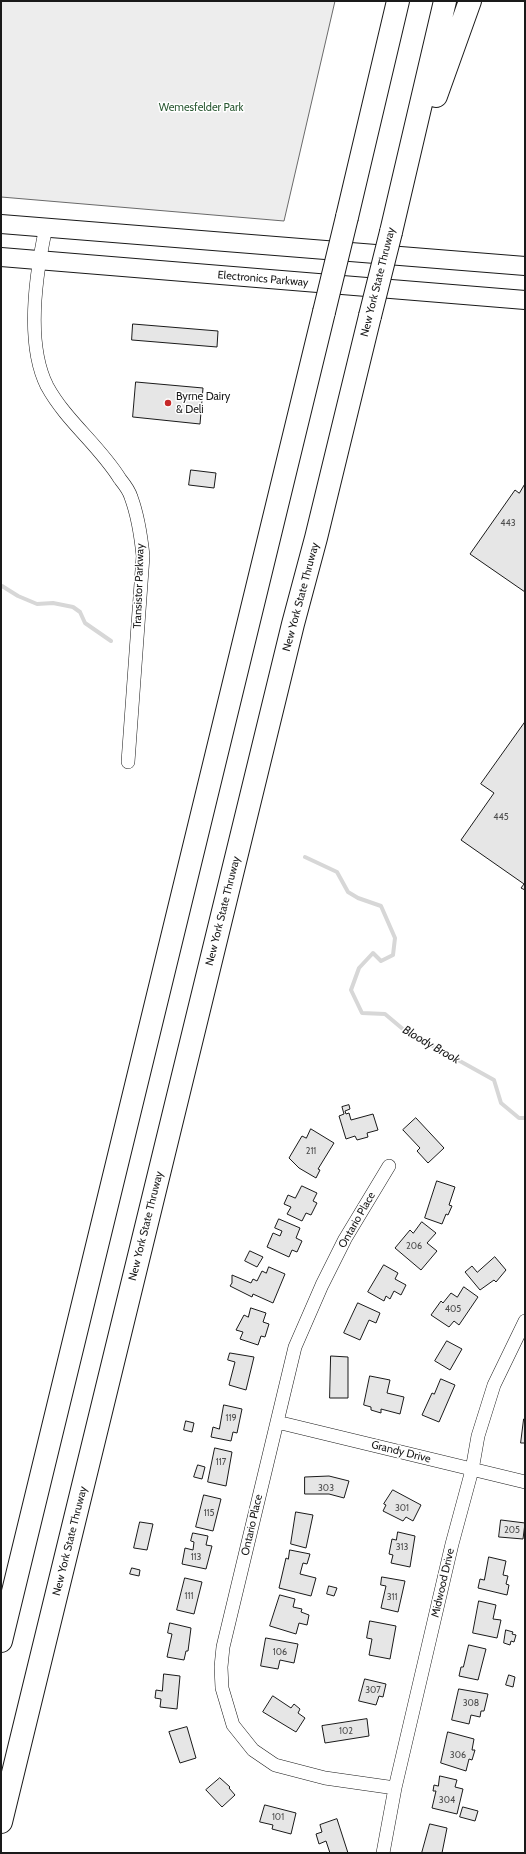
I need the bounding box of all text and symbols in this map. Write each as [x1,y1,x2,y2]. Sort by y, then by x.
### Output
park label: Wemesfelder Park [159,101,243,115]
street label: New York State Thruway [358,226,398,338]
street label: Electronics Parkway [217,268,309,290]
place label: Byrne Dairy & Deli [176,390,230,416]
marker: Byrne Dairy & Deli [163,398,173,408]
house number: 443 [500,518,516,528]
street label: New York State Thruway [280,541,322,653]
street label: Transistor Parkway [131,543,147,629]
house number: 445 [493,812,509,822]
street label: New York State Thruway [203,855,243,967]
water label: Bloody Brook [400,1023,462,1067]
house number: 211 [306,1146,316,1156]
street label: New York State Thruway [126,1170,166,1282]
street label: Ontario Place [336,1190,378,1250]
house number: 206 [406,1241,422,1251]
house number: 405 [445,1304,461,1314]
house number: 119 [226,1413,236,1423]
street label: Grandy Drive [370,1438,432,1466]
house number: 117 [216,1457,226,1467]
house number: 303 [318,1483,334,1493]
street label: New York State Thruway [50,1485,90,1597]
street label: Ontario Place [239,1493,265,1557]
house number: 301 [395,1503,409,1513]
house number: 115 [204,1508,214,1518]
house number: 205 [504,1525,520,1535]
house number: 313 [396,1542,408,1552]
street label: Midwood Drive [429,1547,457,1619]
house number: 113 [191,1552,201,1562]
house number: 111 [185,1591,193,1601]
house number: 311 [387,1592,397,1602]
house number: 106 [273,1647,287,1657]
house number: 307 [365,1685,381,1695]
house number: 308 [463,1698,479,1708]
house number: 102 [339,1726,353,1736]
house number: 306 [450,1750,466,1760]
house number: 304 [439,1795,455,1805]
house number: 101 [272,1812,284,1822]

